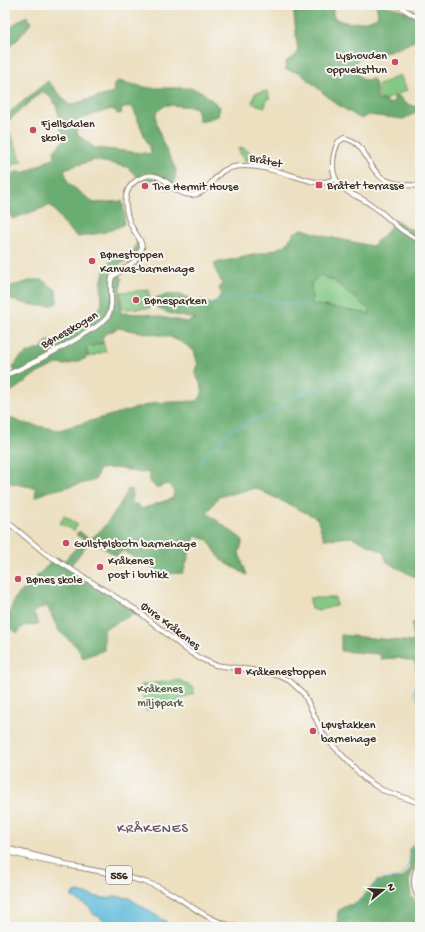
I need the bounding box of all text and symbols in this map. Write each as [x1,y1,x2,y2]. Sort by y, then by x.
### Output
place label: Lyshovden oppveksttun [327,50,387,78]
marker: Lyshovden oppveksttun [390,57,400,67]
place label: Fjellsdalen skole [40,118,95,146]
marker: Fjellsdalen skole [28,125,38,135]
street label: Bråtet [247,151,284,172]
marker: Bråtet terrasse [314,180,324,190]
place label: Bråtet terrasse [326,180,405,194]
marker: The Hermit House [140,181,150,191]
place label: The Hermit House [152,181,239,195]
place label: Bønestoppen Kanvas-barnehage [99,249,195,277]
marker: Bønestoppen Kanvas-barnehage [87,256,97,266]
marker: Bønesparken [131,295,141,305]
place label: Bønesparken [143,295,207,309]
street label: Bønesskogen [38,309,101,353]
marker: Gullstølsbotn barnehage [61,538,71,548]
place label: Gullstølsbotn barnehage [74,538,197,552]
place label: Kråkenes post i butikk [107,555,170,583]
marker: Kråkenes post i butikk [95,562,105,572]
marker: Bønes skole [13,574,23,584]
place label: Bønes skole [25,574,83,588]
street label: Øvre Kråkenes [137,600,203,654]
marker: Kråkenestoppen [233,666,243,676]
place label: Kråkenestoppen [246,666,327,680]
park label: Kråkenes miljøpark [137,683,184,711]
place label: Løvstakken barnehage [321,719,377,747]
marker: Løvstakken barnehage [308,726,318,736]
district label: KRÅKENES [117,821,189,838]
road number: 556 [106,866,132,884]
north arrow [363,870,403,910]
text: N [384,882,397,893]

